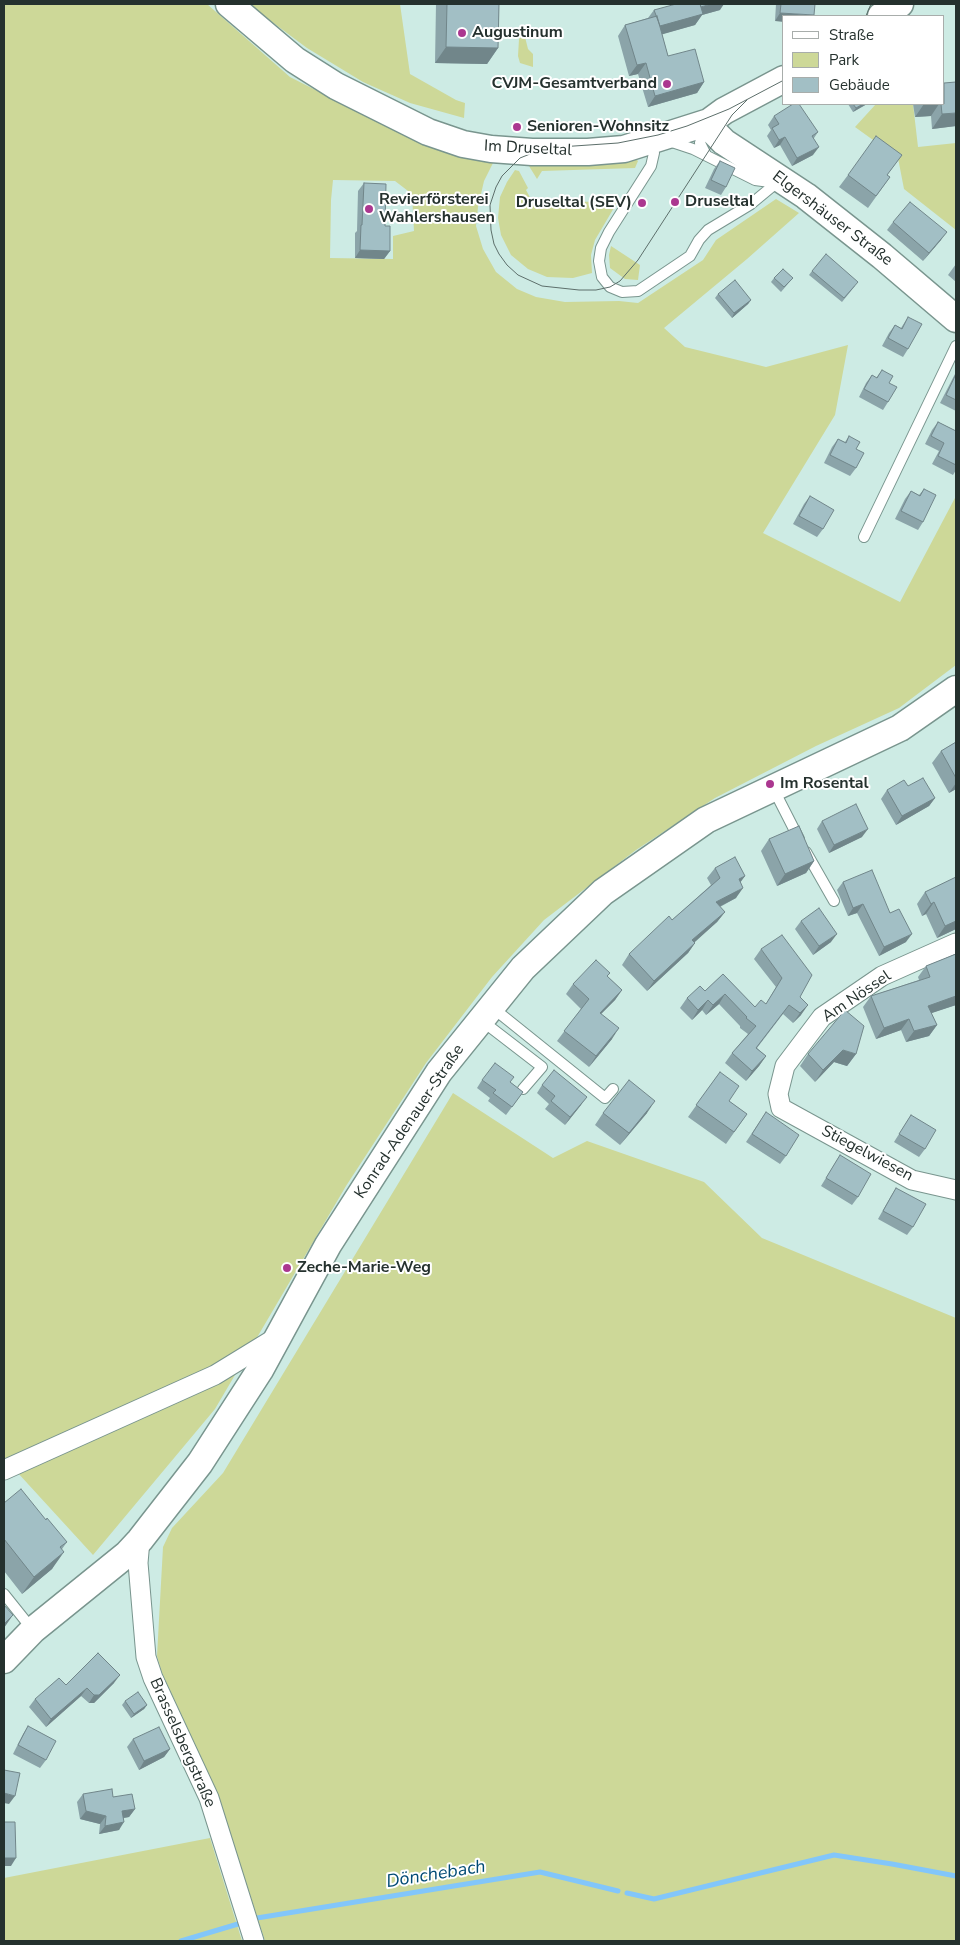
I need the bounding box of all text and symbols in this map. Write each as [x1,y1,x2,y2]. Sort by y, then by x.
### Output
legend [782,15,945,105]
place label: Augustinum [472,23,563,43]
text: Straße [829,25,874,45]
marker: Augustinum [456,27,468,39]
text: Park [829,50,859,70]
place label: CVJM-Gesamtverband [492,74,657,94]
text: Gebäude [829,75,890,95]
marker: CVJM-Gesamtverband [661,78,673,90]
place label: Senioren-Wohnsitz [527,117,669,137]
marker: Senioren-Wohnsitz [511,121,523,133]
street label: Im Druseltal [484,137,572,161]
street label: Elgershäuser Straße [768,167,896,271]
place label: Revierförsterei Wahlershausen [379,190,495,228]
place label: Druseltal [685,192,754,212]
place label: Druseltal (SEV) [516,193,632,213]
marker: Druseltal [669,196,681,208]
marker: Druseltal (SEV) [636,197,648,209]
marker: Revierförsterei Wahlershausen [363,203,375,215]
place label: Im Rosental [780,774,869,794]
marker: Im Rosental [764,778,776,790]
street label: Am Nössel [819,967,895,1027]
street label: Konrad-Adenauer-Straße [351,1041,469,1203]
street label: Stiegelwiesen [818,1122,916,1186]
place label: Zeche-Marie-Weg [297,1258,431,1278]
marker: Zeche-Marie-Weg [281,1262,293,1274]
street label: Brasselsbergstraße [145,1675,219,1811]
water label: Dönchebach [385,1856,487,1894]

